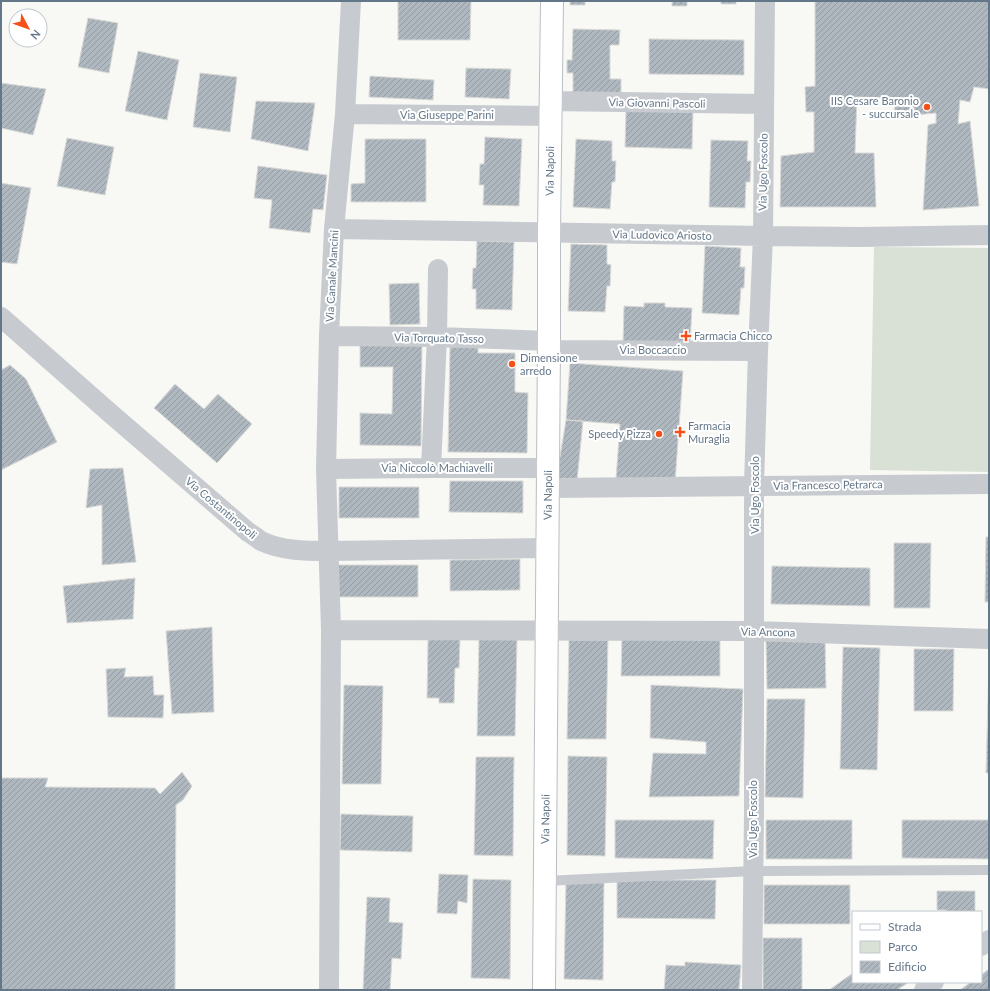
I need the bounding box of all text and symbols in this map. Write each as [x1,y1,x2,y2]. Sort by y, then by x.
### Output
north arrow [8,8,48,48]
text: N [28,27,44,42]
place label: IIS Cesare Baronio - succursale [831,94,919,120]
street label: Via Giovanni Pascoli [608,95,706,110]
marker: IIS Cesare Baronio - succursale [922,102,932,112]
street label: Via Giuseppe Parini [400,108,494,121]
street label: Via Ugo Foscolo [755,133,770,211]
street label: Via Napoli [542,146,556,196]
street label: Via Ludovico Ariosto [612,227,712,242]
street label: Via Canale Mancini [323,229,340,322]
place label: Farmacia Chicco [694,329,772,342]
street label: Via Torquato Tasso [394,330,484,345]
marker: Farmacia Chicco [681,331,691,341]
street label: Via Boccaccio [620,343,686,356]
place label: Dimensione arredo [520,351,578,377]
marker: Dimensione arredo [507,359,517,369]
place label: Farmacia Muraglia [688,419,731,445]
place label: Speedy Pizza [588,427,651,440]
marker: Farmacia Muraglia [675,427,685,437]
marker: Speedy Pizza [654,429,664,439]
street label: Via Ugo Foscolo [748,456,761,534]
street label: Via Niccolò Machiavelli [381,461,493,474]
street label: Via Napoli [541,470,554,520]
street label: Via Costantinopoli [183,474,260,541]
street label: Via Francesco Petrarca [773,477,883,492]
street label: Via Ancona [741,625,795,638]
street label: Via Ugo Foscolo [746,780,759,858]
street label: Via Napoli [538,794,552,844]
legend [852,911,982,983]
text: Strada [888,919,921,934]
text: Parco [888,939,918,954]
text: Edificio [888,959,927,974]

